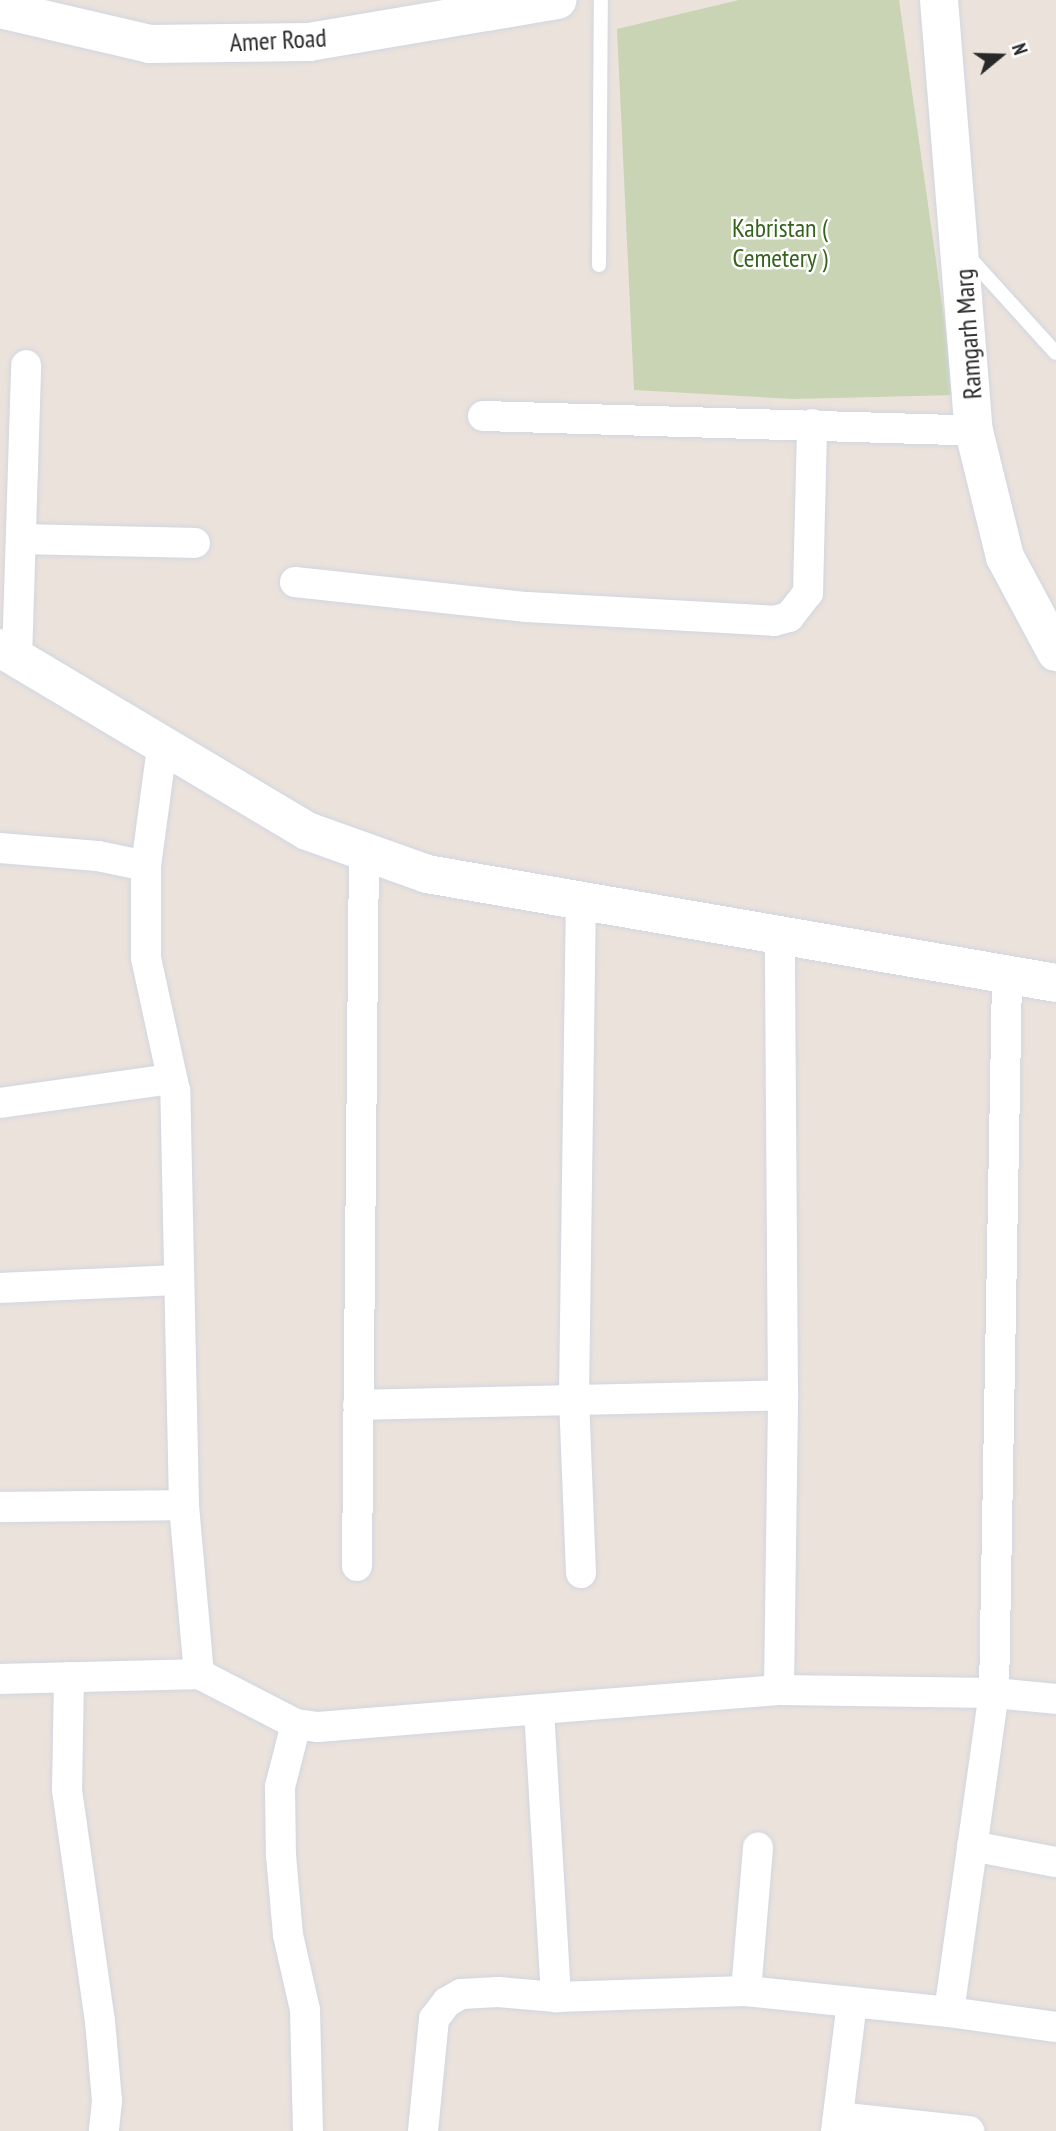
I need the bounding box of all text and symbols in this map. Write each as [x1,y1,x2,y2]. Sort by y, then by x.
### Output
north arrow [965,21,1035,91]
street label: Amer Road [229,22,327,58]
text: N [1007,40,1033,58]
park label: Kabristan ( Cemetery ) [732,212,828,274]
street label: Ramgarh Marg [948,268,988,400]

